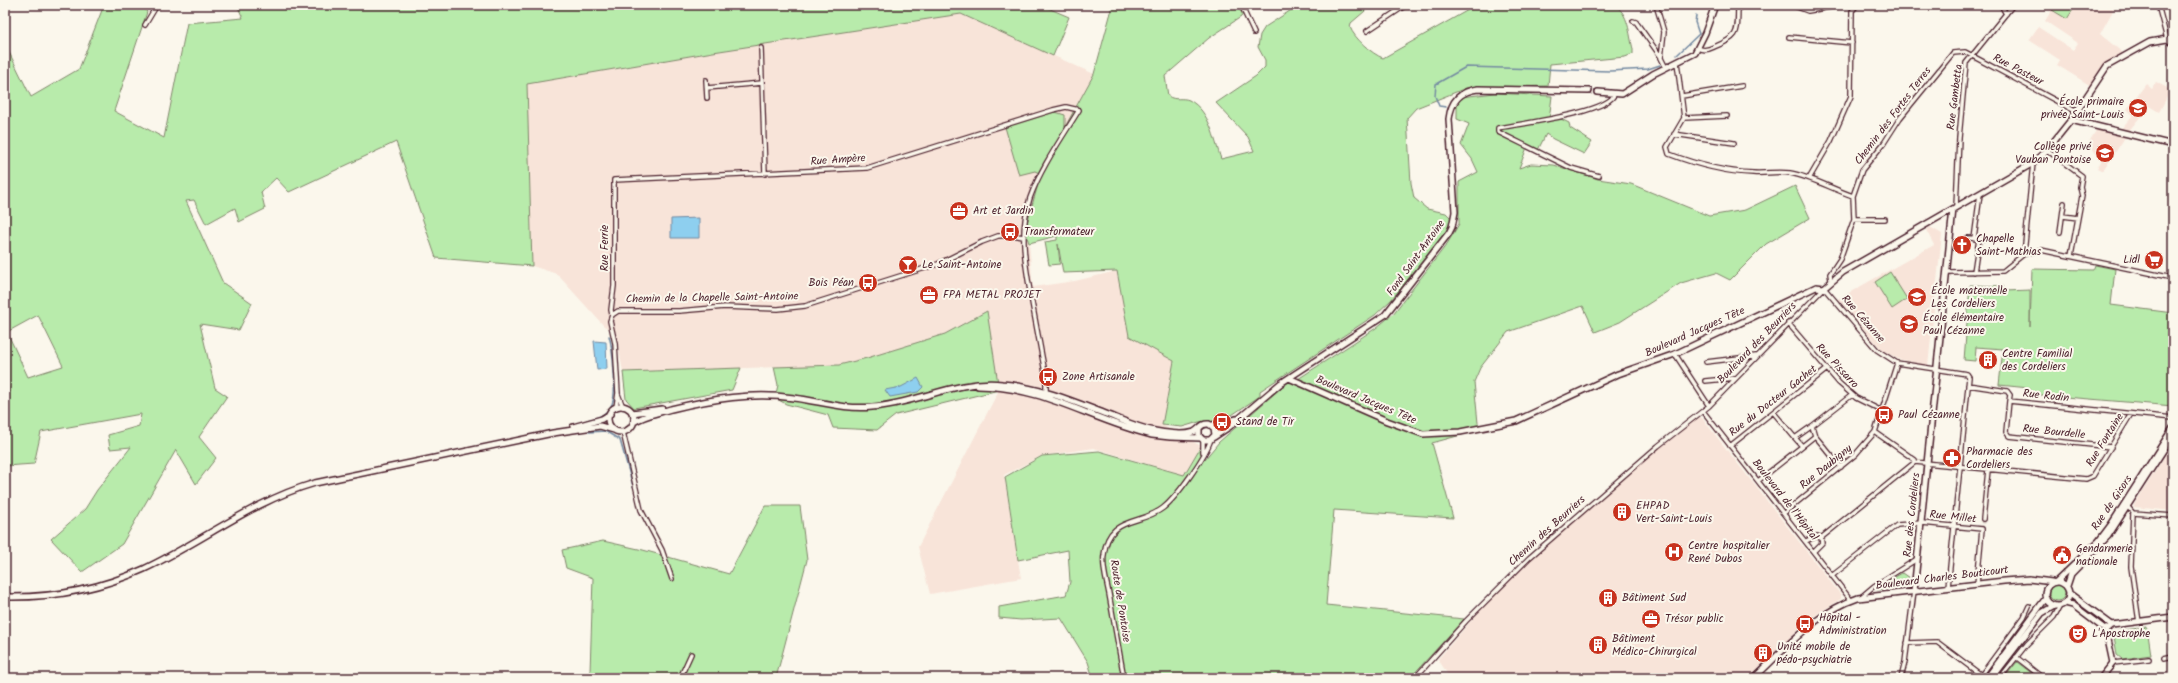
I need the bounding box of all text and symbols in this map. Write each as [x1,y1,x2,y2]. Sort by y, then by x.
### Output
street label: Rue Pasteur [1989,49,2048,91]
street label: Chemin des Fortes Terres [1850,63,1936,169]
street label: Rue Gambetta [1942,63,1968,131]
place label: École primaire privée Saint-Louis [2040,93,2124,124]
school or university icon: École primaire privée Saint-Louis [2127,97,2149,119]
place label: Collège privé Vauban Pontoise [2015,138,2092,169]
school or university icon: Collège privé Vauban Pontoise [2094,142,2116,164]
street label: Rue Ampère [810,149,866,171]
office icon: Art et Jardin [948,200,970,222]
place label: Art et Jardin [973,202,1034,220]
street label: Fond Saint-Antoine [1382,216,1450,300]
bus stop icon: Transformateur [999,221,1021,243]
place label: Transformateur [1024,223,1095,241]
street label: Rue Ferrie [596,225,614,271]
place label: Chapelle Saint-Mathias [1976,230,2042,261]
church icon: Chapelle Saint-Mathias [1951,234,1973,256]
supermarket icon: Lidl [2143,249,2165,271]
place label: Lidl [2123,251,2140,269]
bar icon: Le Saint-Antoine [897,254,919,276]
place label: Le Saint-Antoine [922,256,1001,274]
bus stop icon: Bois Péan [857,272,879,294]
place label: Bois Péan [808,274,854,292]
place label: École maternelle Les Cordeliers [1931,282,2007,313]
office icon: FPA METAL PROJET [918,284,940,306]
place label: FPA METAL PROJET [943,286,1042,304]
school or university icon: École maternelle Les Cordeliers [1906,286,1928,308]
street label: Chemin de la Chapelle Saint-Antoine [625,287,799,309]
street label: Rue Cézanne [1837,291,1889,347]
street label: Boulevard des Beurriers [1713,298,1801,388]
street label: Boulevard Jacques Tête [1642,302,1748,362]
place label: École élémentaire Paul Cézanne [1923,309,2004,340]
school or university icon: École élémentaire Paul Cézanne [1898,313,1920,335]
street label: Rue Pissarro [1811,339,1863,393]
place label: Centre Familial des Cordeliers [2002,345,2072,376]
building icon: Centre Familial des Cordeliers [1977,349,1999,371]
street label: Rue du Docteur Gachet [1725,360,1822,441]
bus stop icon: Zone Artisanale [1037,366,1059,388]
place label: Zone Artisanale [1062,368,1135,386]
street label: Boulevard Jacques Tête [1313,371,1419,429]
street label: Rue Rodin [2022,385,2070,407]
bus stop icon: Paul Cézanne [1873,404,1895,426]
place label: Paul Cézanne [1898,406,1960,424]
street label: Rue Fontaine [2081,410,2129,470]
bus stop icon: Stand de Tir [1211,411,1233,433]
place label: Stand de Tir [1236,413,1295,431]
street label: Rue Bourdelle [2022,420,2086,444]
street label: Rue Daubigny [1796,440,1857,494]
place label: Pharmacie des Cordeliers [1966,443,2033,474]
pharmacy icon: Pharmacie des Cordeliers [1941,447,1963,469]
street label: Boulevard de l'Hôpital [1747,455,1823,545]
street label: Rue de Gisors [2087,471,2137,534]
street label: Rue des Cordeliers [1899,472,1925,558]
street label: Chemin des Beurriers [1504,491,1590,571]
place label: EHPAD Vert-Saint-Louis [1636,497,1712,528]
building icon: EHPAD Vert-Saint-Louis [1611,501,1633,523]
street label: Rue Millet [1929,506,1978,528]
place label: Centre hospitalier René Dubos [1688,537,1771,568]
place label: Gendarmerie nationale [2076,540,2133,571]
hospital icon: Centre hospitalier René Dubos [1663,541,1685,563]
public building icon: Gendarmerie nationale [2051,544,2073,566]
street label: Route de Pontoise [1105,558,1135,644]
street label: Boulevard Charles Bouticourt [1875,561,2010,595]
building icon: Bâtiment Sud [1597,587,1619,609]
place label: Bâtiment Sud [1622,589,1686,607]
office icon: Trésor public [1640,608,1662,630]
place label: Hôpital - Administration [1819,609,1887,640]
place label: Trésor public [1665,610,1724,628]
bus stop icon: Hôpital - Administration [1794,613,1816,635]
theatre icon: L'Apostrophe [2067,623,2089,645]
place label: L'Apostrophe [2092,625,2150,643]
place label: Bâtiment Médico-Chirurgical [1612,630,1697,661]
building icon: Bâtiment Médico-Chirurgical [1587,634,1609,656]
place label: Unité mobile de pédo-psychiatrie [1776,638,1852,669]
building icon: Unité mobile de pédo-psychiatrie [1752,642,1774,664]

